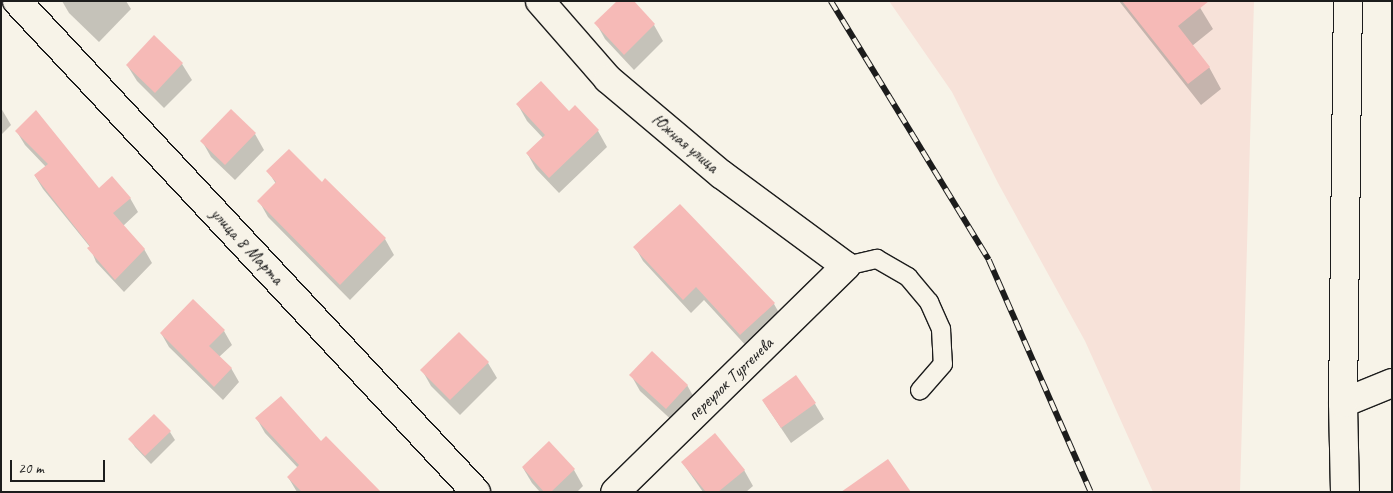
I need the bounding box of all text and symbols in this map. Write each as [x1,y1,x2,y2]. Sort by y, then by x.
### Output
street label: Южная улица [647,108,723,178]
street label: улица 8 Марта [206,203,288,289]
street label: переулок Тургенева [682,333,778,425]
scale bar [12,450,108,482]
text: 20 m [18,459,44,478]

